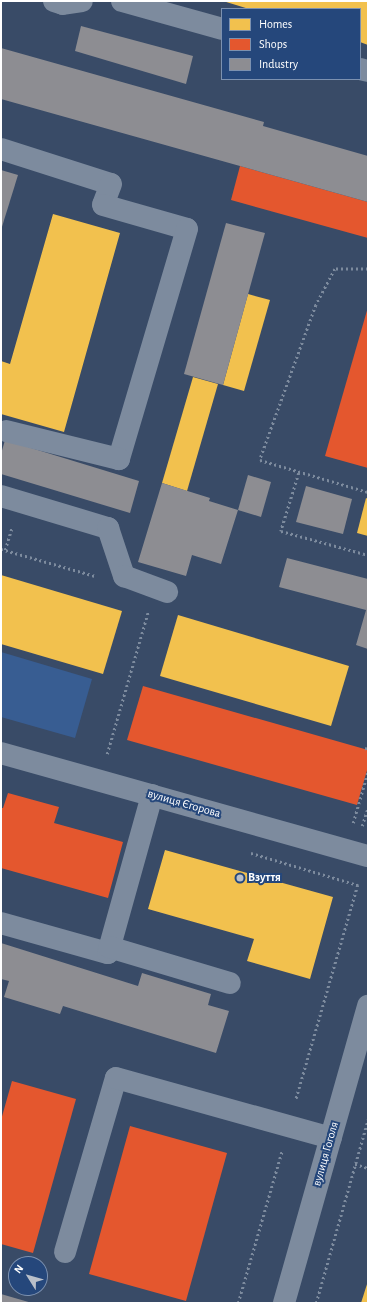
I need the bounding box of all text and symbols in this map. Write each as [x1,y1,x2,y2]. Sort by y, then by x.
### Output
legend [221,8,361,80]
text: Homes [259,18,292,30]
text: Shops [259,38,287,50]
text: Industry [259,58,298,70]
street label: вулиця Єгорова [146,787,222,821]
place label: Взуття [248,871,281,885]
marker: Взуття [235,873,245,883]
street label: вулиця Гоголя [310,1120,342,1188]
north arrow [8,1256,48,1296]
text: N [12,1263,26,1275]

